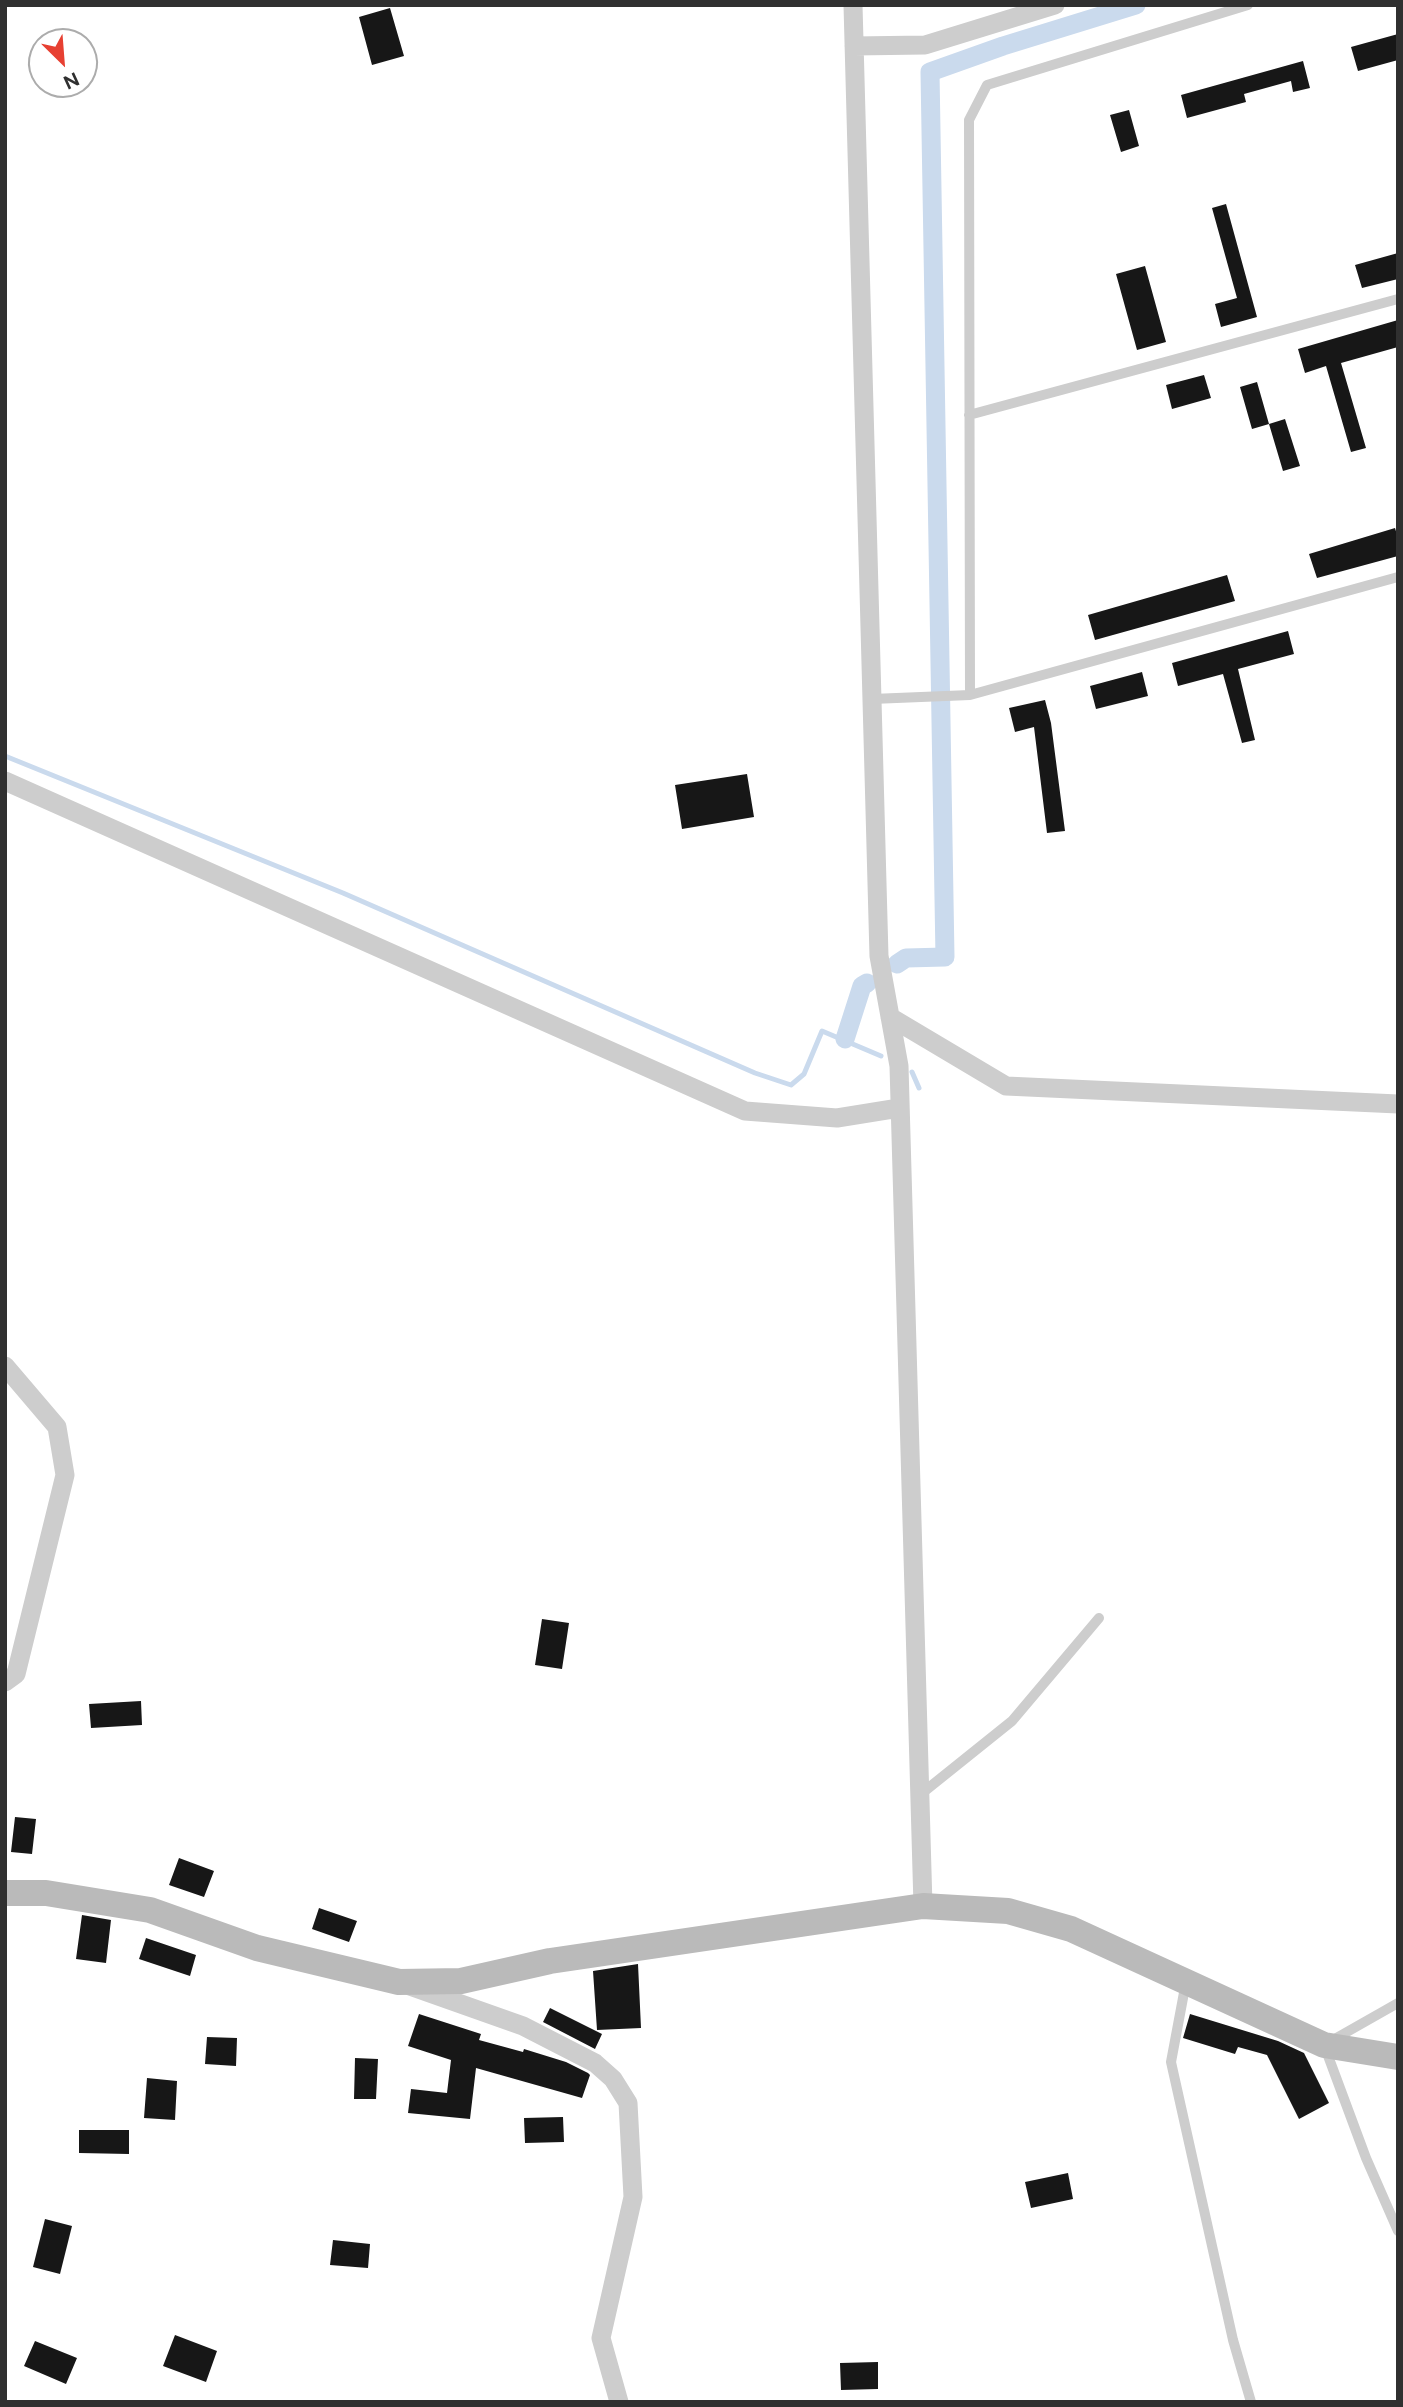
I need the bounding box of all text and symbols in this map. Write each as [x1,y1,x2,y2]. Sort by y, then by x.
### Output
north arrow [28,28,98,98]
text: N [60,67,83,94]

